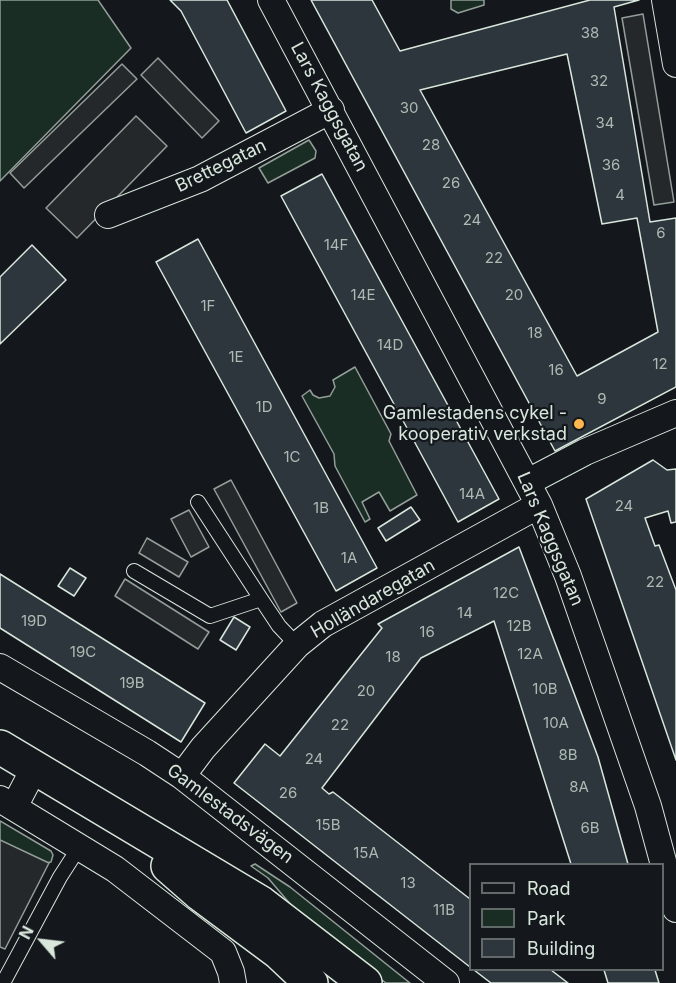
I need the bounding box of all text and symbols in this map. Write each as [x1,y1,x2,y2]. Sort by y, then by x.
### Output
house number: 38 [581,24,599,42]
street label: Lars Kaggsgatan [286,39,372,175]
house number: 32 [590,72,608,90]
house number: 30 [400,99,418,117]
house number: 34 [596,114,614,132]
street label: Brettegatan [172,135,270,197]
house number: 28 [422,136,440,154]
house number: 36 [602,156,620,174]
house number: 26 [442,174,460,192]
house number: 4 [615,186,625,204]
house number: 24 [463,211,481,229]
house number: 6 [656,224,666,242]
house number: 14F [324,236,348,254]
house number: 22 [485,249,503,267]
house number: 14E [351,286,375,304]
house number: 20 [505,286,523,304]
house number: 1F [201,297,215,315]
house number: 18 [527,324,543,342]
house number: 14D [377,336,403,354]
house number: 1E [228,348,244,366]
house number: 12 [652,355,668,373]
house number: 16 [548,361,564,379]
house number: 9 [597,390,607,408]
house number: 1D [256,398,272,416]
place label: Gamlestadens cykel - kooperativ verkstad [383,403,567,446]
marker: Gamlestadens cykel - kooperativ verkstad [572,417,586,431]
house number: 1C [283,448,301,466]
street label: Lars Kaggsgatan [512,469,588,609]
house number: 14A [459,485,485,503]
house number: 24 [615,497,633,515]
house number: 1B [313,499,329,517]
house number: 1A [341,549,357,567]
street label: Holländaregatan [307,555,439,643]
house number: 22 [646,573,664,591]
house number: 12C [493,584,519,602]
house number: 14 [457,604,473,622]
house number: 19D [21,612,47,630]
house number: 12B [506,617,532,635]
house number: 16 [419,623,435,641]
house number: 19C [70,643,96,661]
house number: 12A [517,645,543,663]
house number: 18 [385,648,401,666]
house number: 19B [119,674,145,692]
house number: 10B [532,680,558,698]
house number: 20 [357,682,375,700]
house number: 10A [543,714,569,732]
house number: 22 [331,716,349,734]
house number: 8B [558,746,578,764]
house number: 24 [305,750,323,768]
street label: Gamlestadsvägen [163,759,297,869]
house number: 8A [569,778,589,796]
house number: 26 [279,784,297,802]
house number: 15B [315,816,341,834]
house number: 6B [580,819,600,837]
house number: 15A [353,844,379,862]
legend [469,863,664,971]
house number: 13 [400,874,416,892]
text: Road [527,878,570,899]
house number: 11B [433,901,455,919]
text: Park [527,908,566,929]
north arrow [12,911,72,971]
text: N [14,922,38,943]
text: Building [527,938,595,959]

